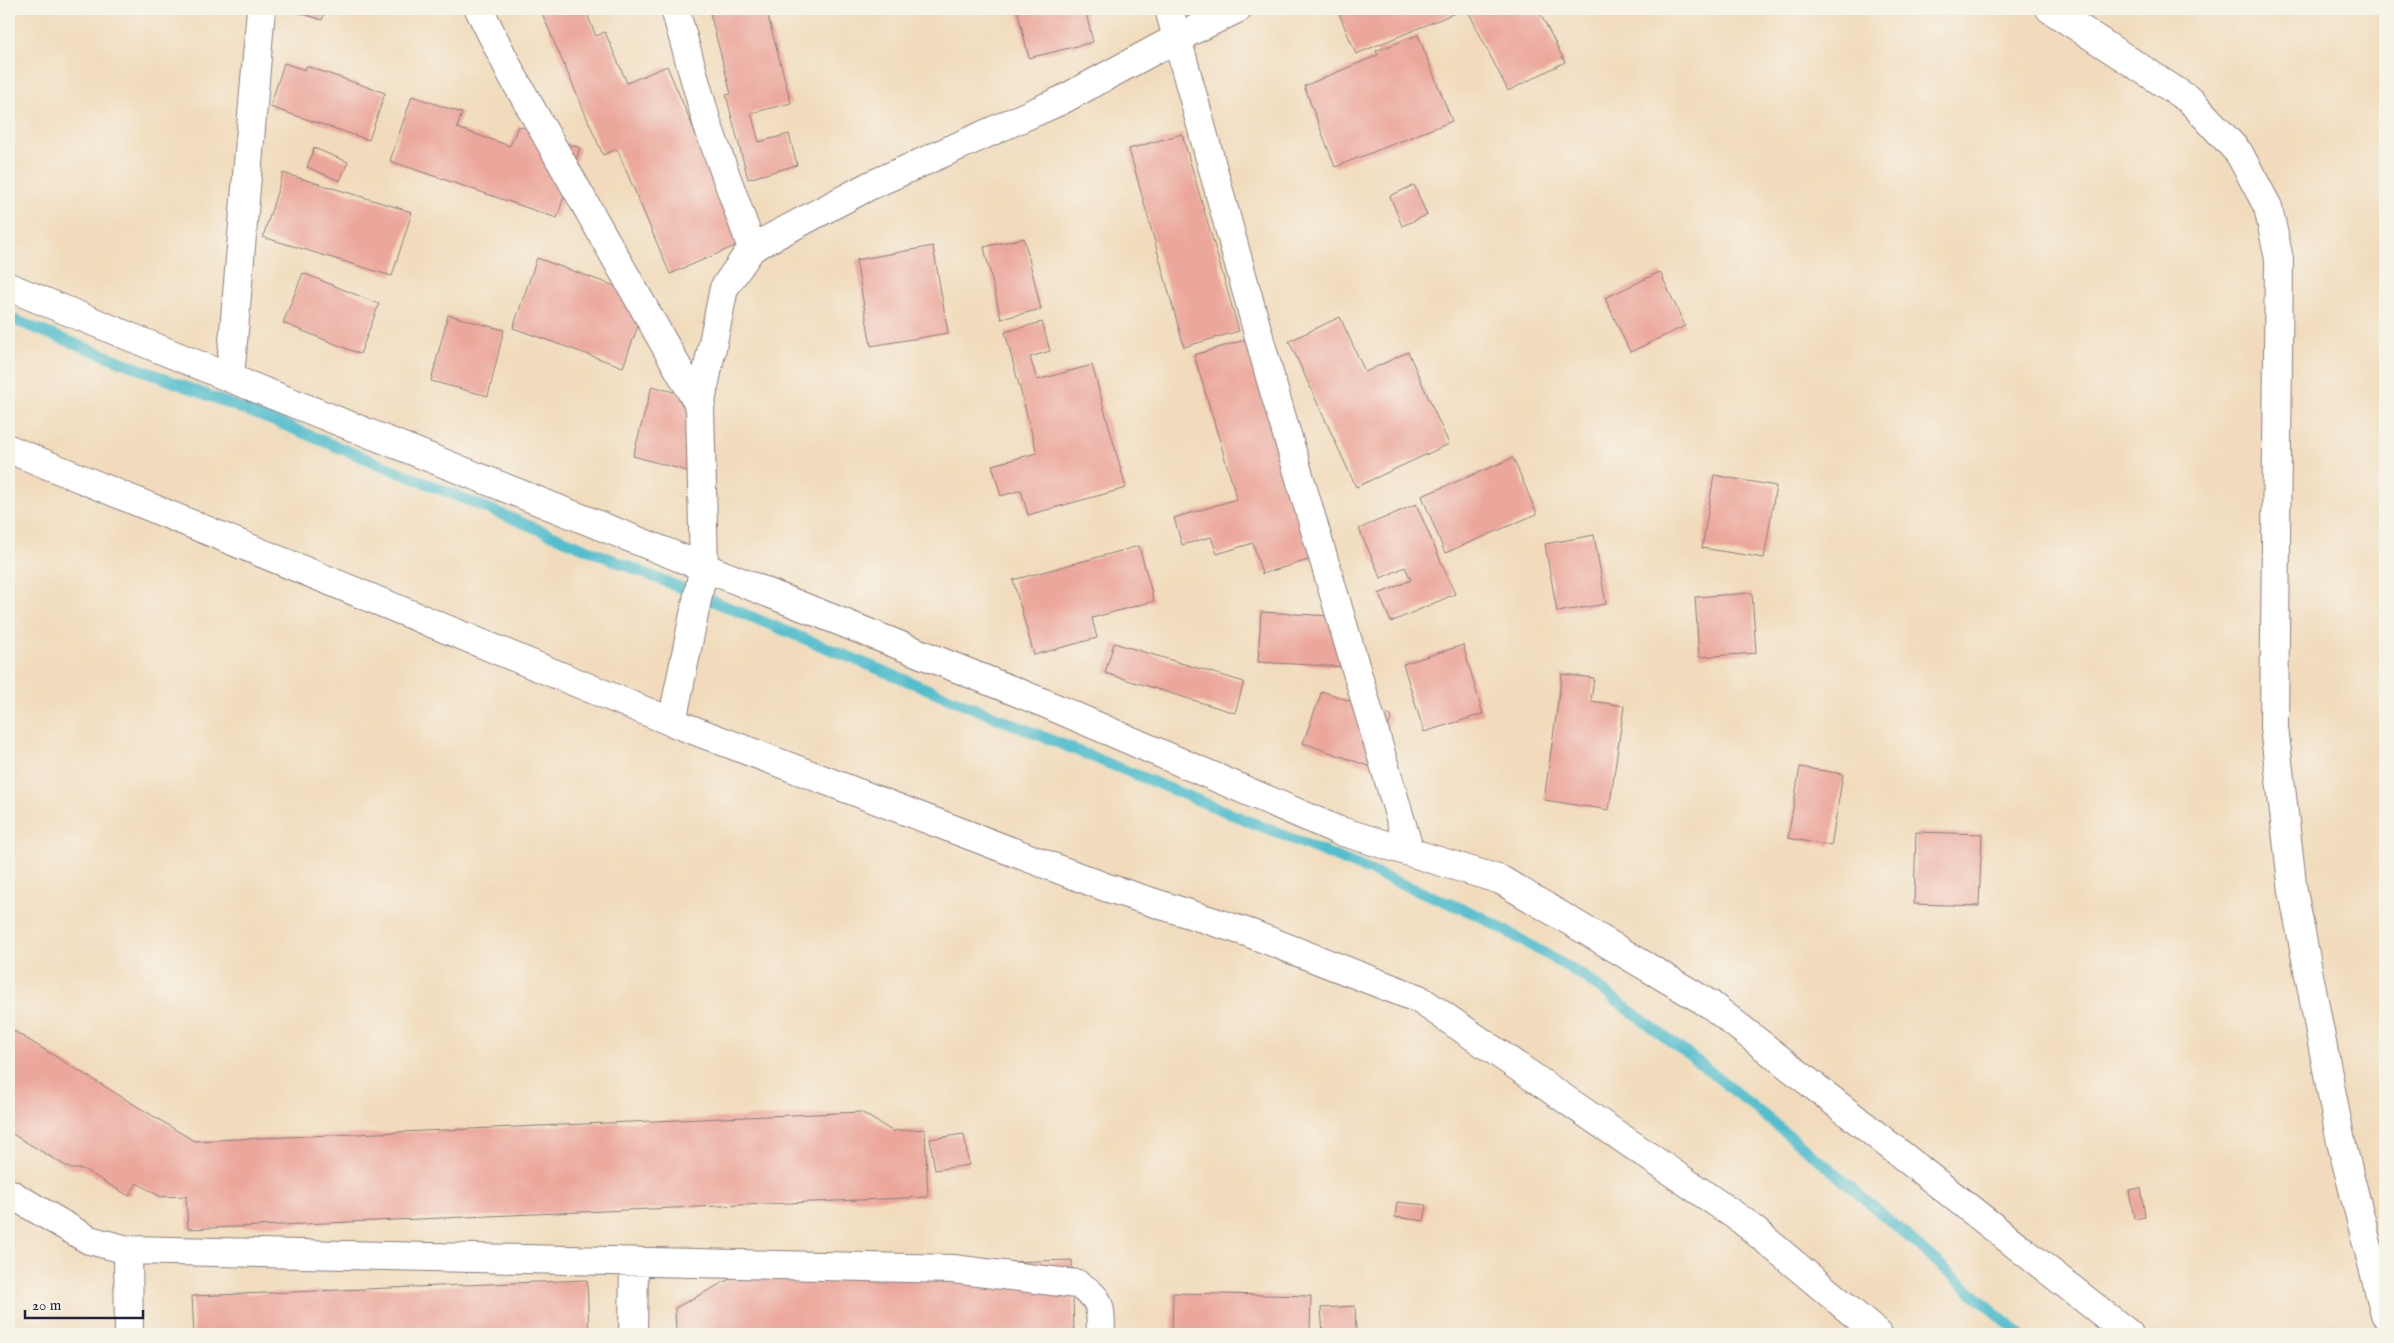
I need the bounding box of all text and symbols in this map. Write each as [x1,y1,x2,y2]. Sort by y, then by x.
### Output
scale bar [25,1288,142,1320]
text: 20 m [32,1296,62,1315]

